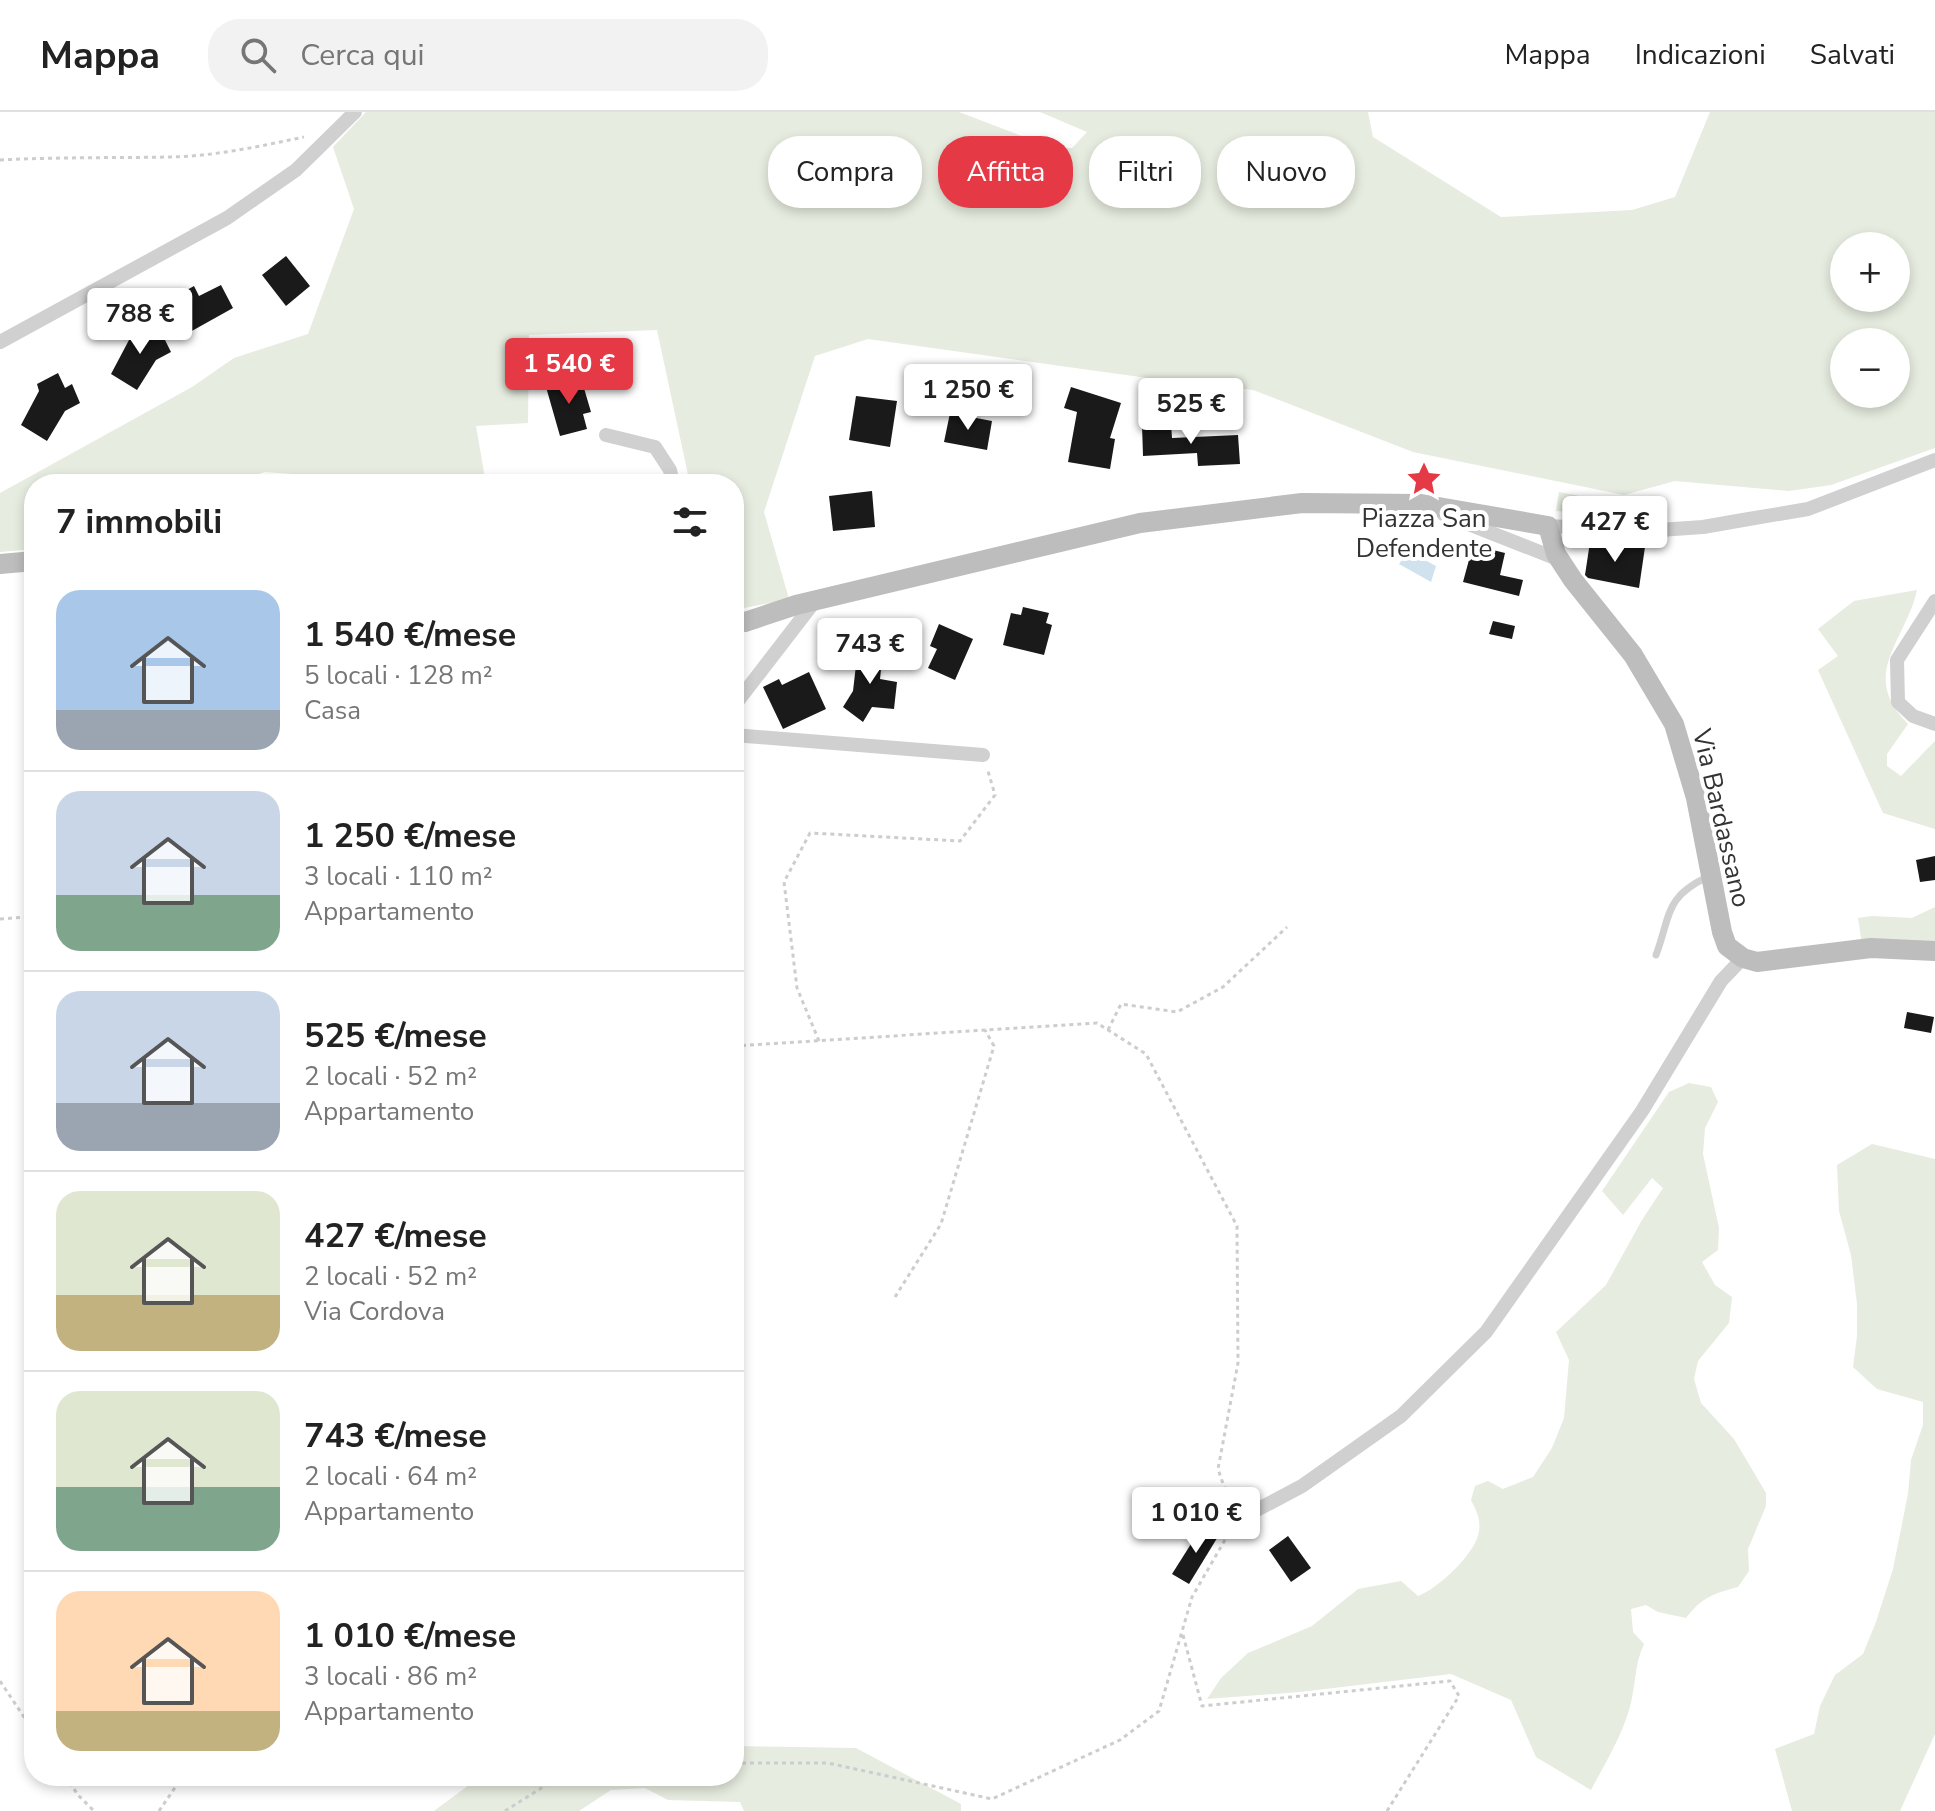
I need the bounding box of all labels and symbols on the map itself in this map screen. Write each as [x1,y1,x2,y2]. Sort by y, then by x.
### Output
pin: 788 € [84,288,196,356]
pin: 1 540 € [495,338,643,406]
pin: 1 250 € [894,364,1042,432]
pin: 525 € [1135,378,1247,446]
place icon: Piazza San Defendente [1405,460,1443,498]
pin: 427 € [1559,496,1671,564]
place label: Piazza San Defendente [1356,501,1492,566]
pin: 743 € [814,618,926,686]
street label: Via Bardassano [1684,725,1759,911]
pin: 1 010 € [1122,1487,1270,1555]

